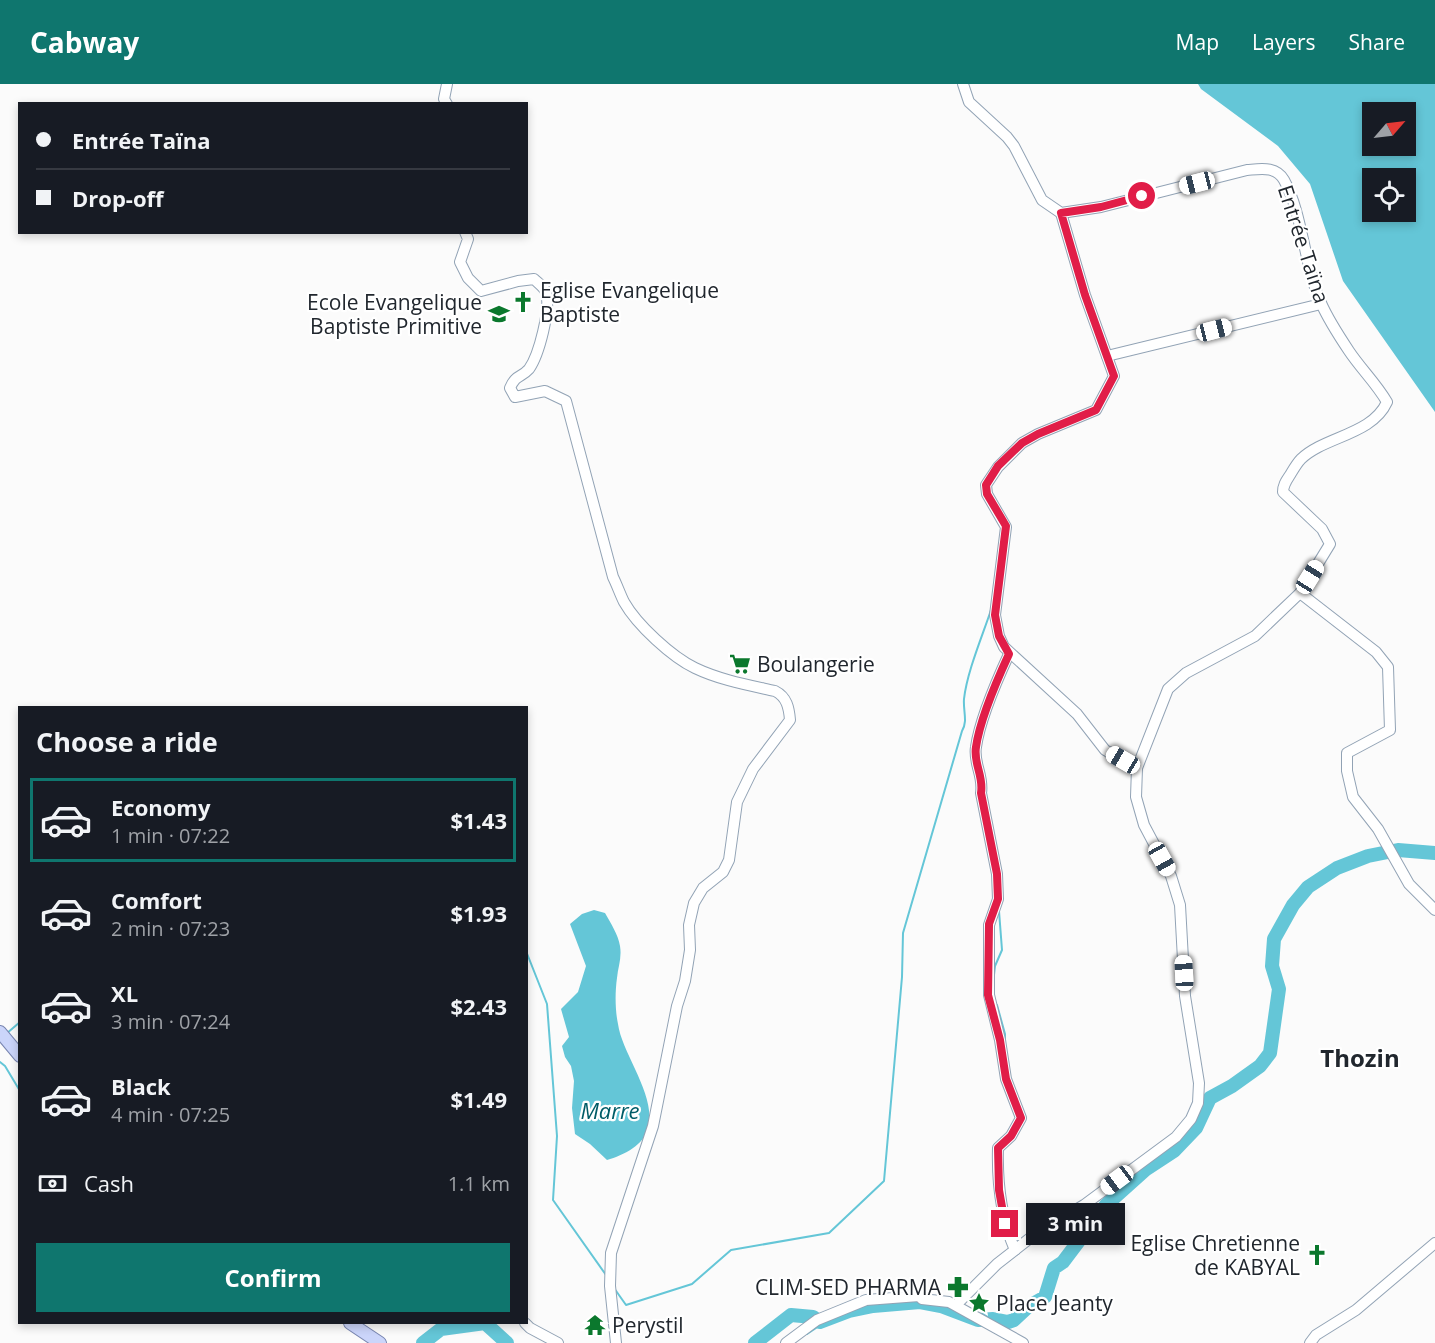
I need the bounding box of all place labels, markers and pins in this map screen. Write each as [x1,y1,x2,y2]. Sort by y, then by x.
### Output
place label: Eglise Evangelique Baptiste [540,276,719,328]
place label: Ecole Evangelique Baptiste Primitive [307,288,482,340]
church icon: Eglise Evangelique Baptiste [511,290,535,314]
school or university icon: Ecole Evangelique Baptiste Primitive [487,302,511,326]
place label: Boulangerie [757,650,875,678]
supermarket icon: Boulangerie [728,652,752,676]
place label: Eglise Chretienne de KABYAL [1130,1229,1300,1281]
church icon: Eglise Chretienne de KABYAL [1305,1243,1329,1267]
place label: CLIM-SED PHARMA [755,1273,942,1301]
pharmacy icon: CLIM-SED PHARMA [946,1275,970,1299]
place label: Place Jeanty [996,1289,1113,1317]
place icon: Place Jeanty [967,1291,991,1315]
place label: Perystil [612,1311,684,1339]
temple icon: Perystil [583,1313,607,1337]

